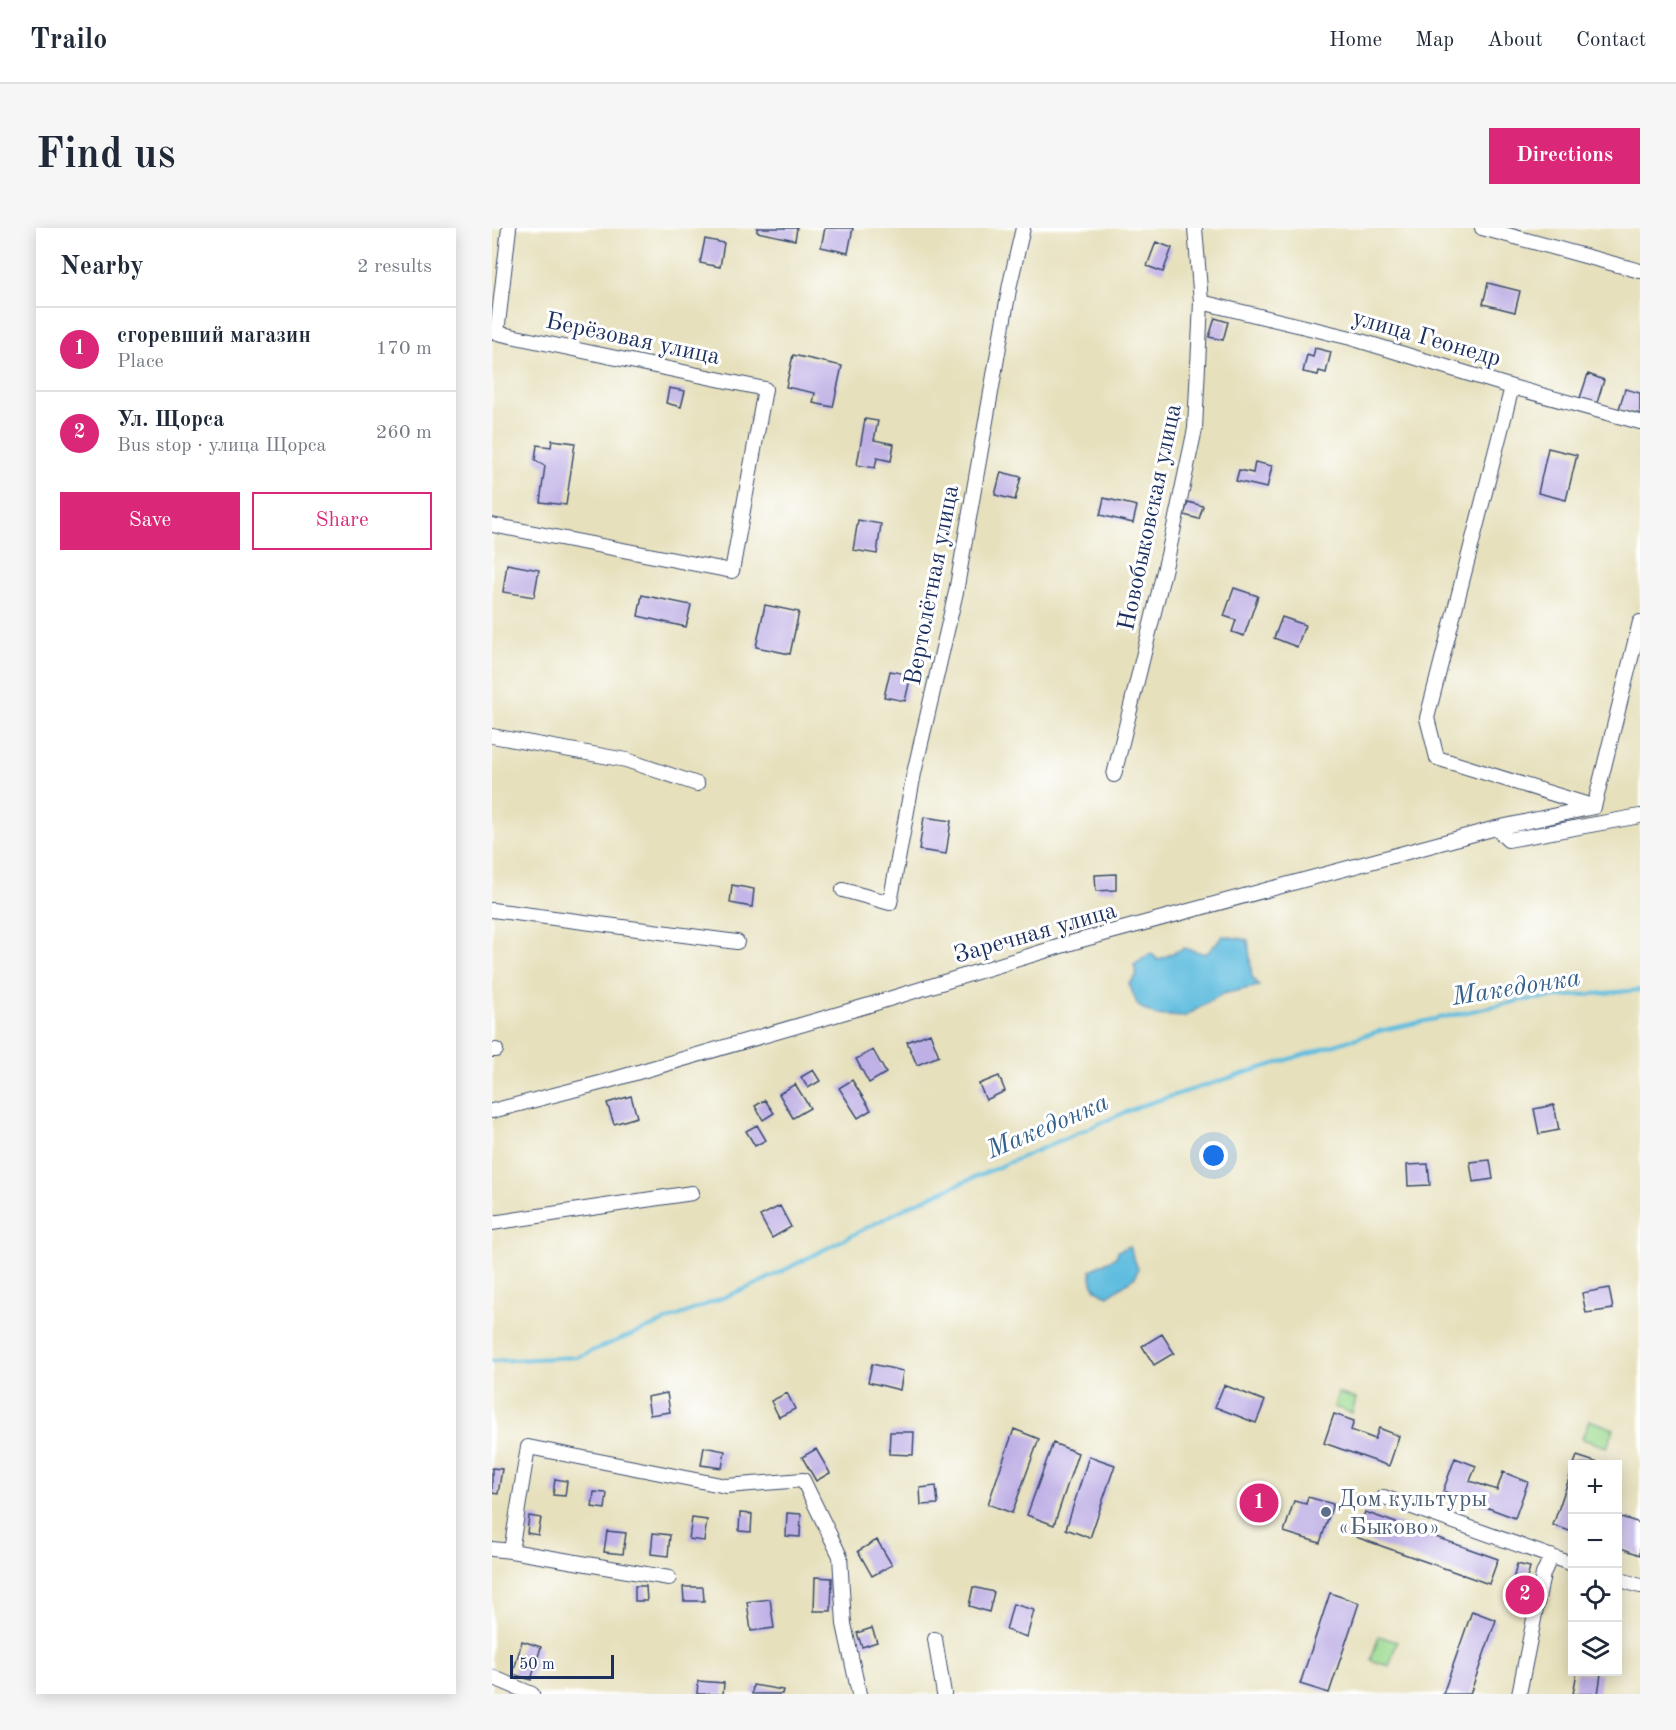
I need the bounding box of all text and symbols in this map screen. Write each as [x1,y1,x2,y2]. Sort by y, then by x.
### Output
text: Trailo [30,27,107,55]
text: Home [1329,30,1382,51]
text: Map [1415,30,1454,51]
text: About [1487,30,1543,51]
text: Contact [1576,30,1646,51]
button: Directions [1489,128,1640,184]
text: Find us [36,135,175,177]
text: Nearby [60,254,144,280]
text: 2 results [357,257,432,277]
street label: улица Геонедр [1349,306,1503,372]
street label: Берёзовая улица [543,310,722,370]
text: сгоревший магазин [117,325,311,347]
text: 1 [74,339,85,359]
text: 170 m [376,339,432,359]
text: Place [117,352,164,372]
street label: Новобыковская улица [1115,402,1187,633]
text: Ул. Щорса [117,409,224,431]
text: 2 [74,423,85,443]
text: 260 m [376,423,432,443]
text: Bus stop · улица Щорса [117,436,326,456]
street label: Вертолётная улица [902,483,964,687]
button: Save [60,492,240,550]
button: Share [252,492,432,550]
street label: Заречная улица [952,899,1120,969]
water label: Македонка [1449,965,1583,1011]
water label: Македонка [982,1089,1113,1165]
your location [1199,1141,1228,1170]
map controls [1568,1460,1622,1676]
button: + [1568,1460,1622,1514]
pin: 1 [1240,1480,1278,1526]
place label: Дом культуры «Быково» [1338,1488,1487,1540]
marker: Дом культуры «Быково» [1319,1505,1333,1519]
button: − [1568,1514,1622,1568]
button: locate [1568,1568,1622,1622]
pin: 2 [1506,1572,1544,1618]
button: layers [1568,1622,1622,1676]
scale bar [510,1652,614,1680]
text: 50 m [519,1657,555,1673]

